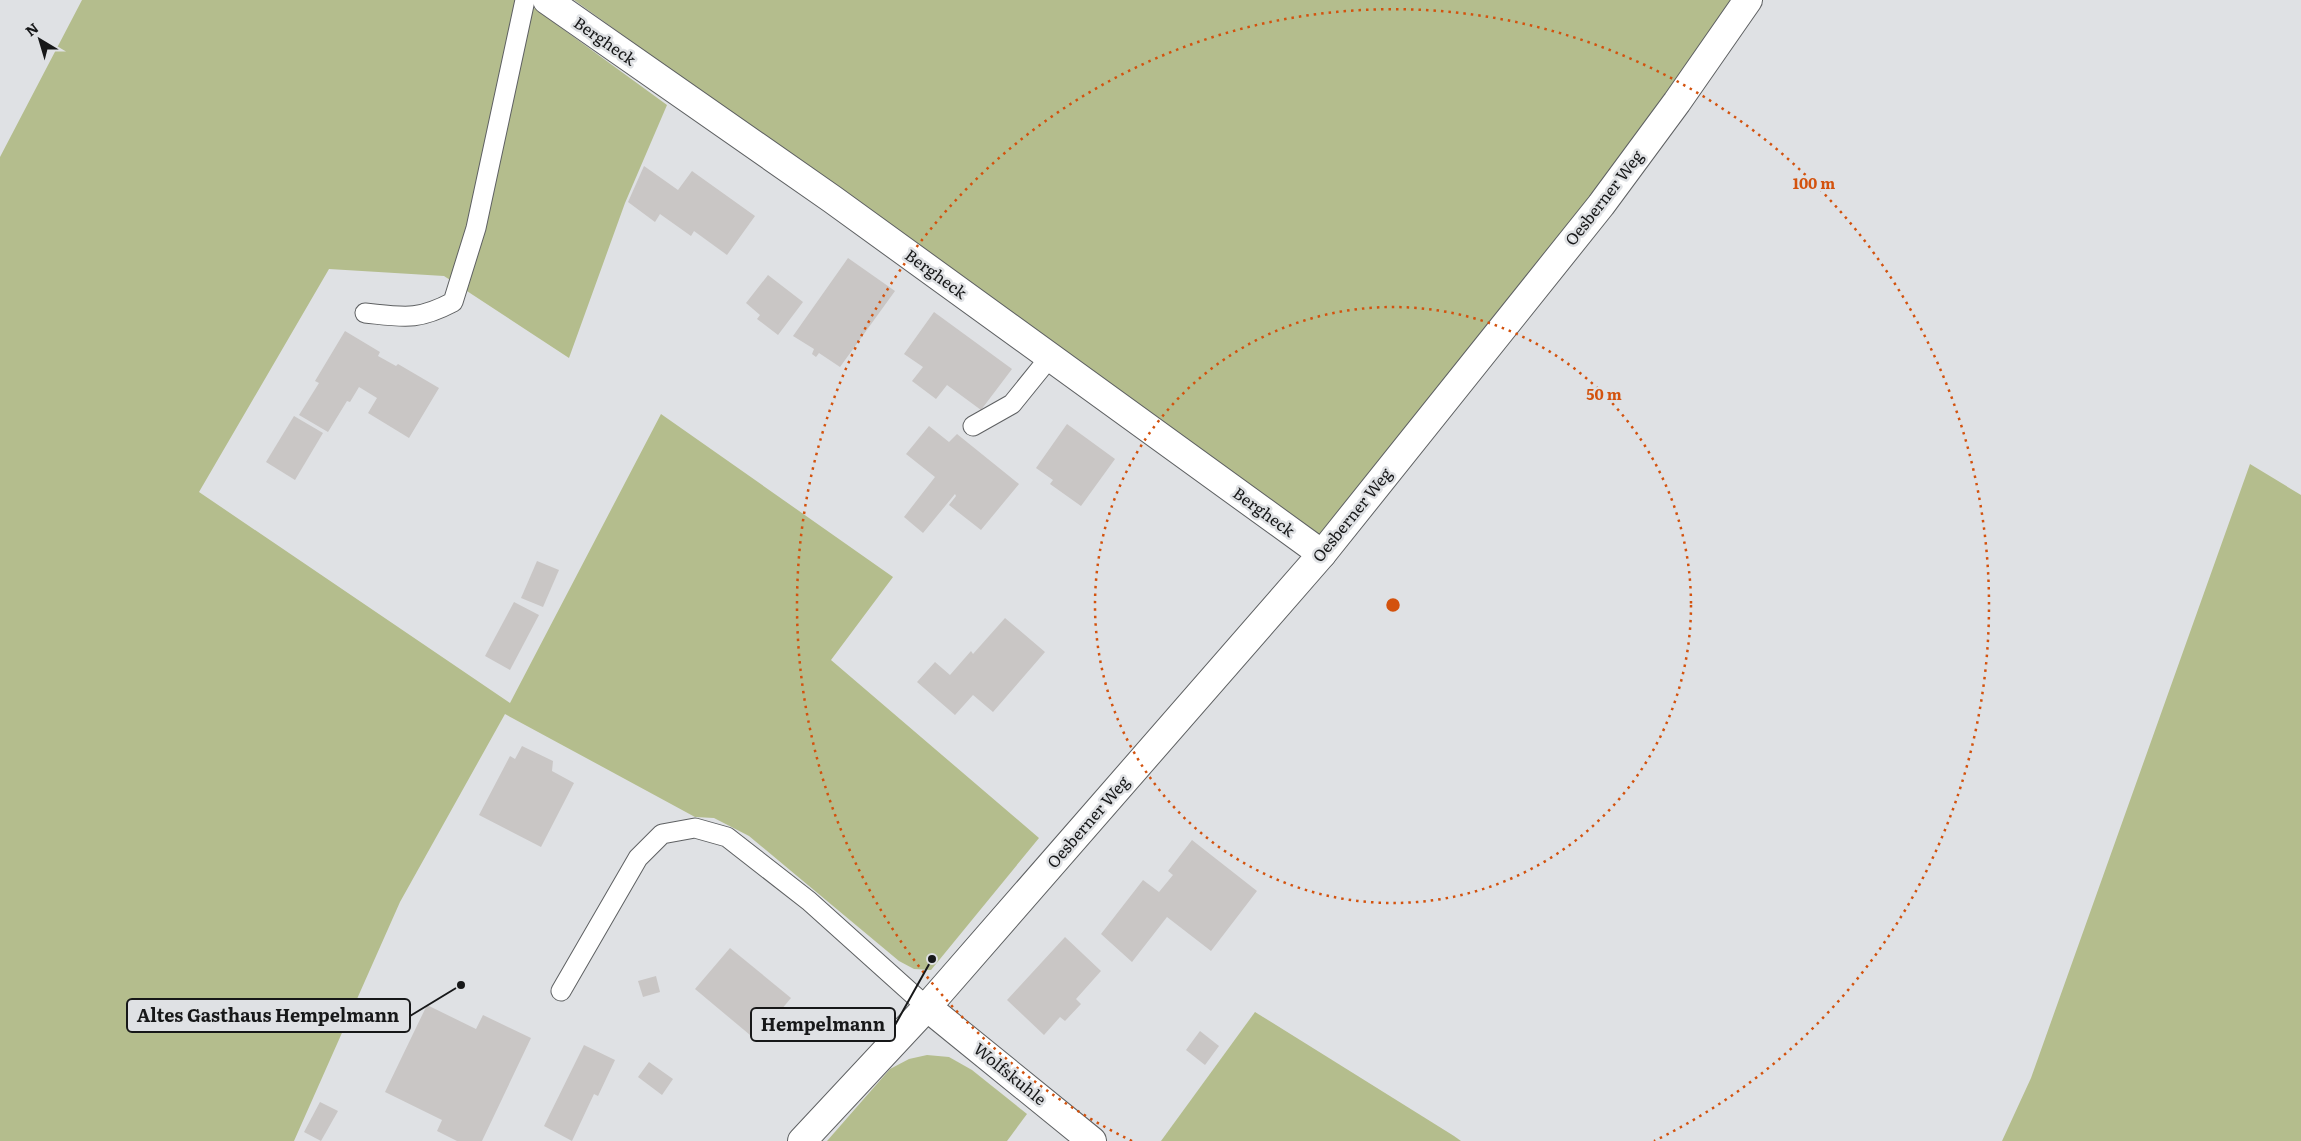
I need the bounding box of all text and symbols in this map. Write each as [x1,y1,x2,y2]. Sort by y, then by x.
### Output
street label: Bergheck [569,10,642,71]
north arrow [15,15,65,65]
text: N [21,17,42,40]
street label: Oesberner Weg [1558,145,1648,250]
text: 100 m [1793,171,1835,194]
street label: Bergheck [901,242,973,304]
text: 50 m [1586,382,1622,405]
street label: Oesberner Weg [1306,462,1397,567]
street label: Bergheck [1229,480,1301,542]
centre of rings [1384,596,1402,614]
street label: Oesberner Weg [1040,770,1134,873]
callout: Altes Gasthaus Hempelmann [127,999,410,1032]
text: Altes Gasthaus Hempelmann [137,1001,400,1028]
callout: Hempelmann [751,1008,895,1041]
text: Hempelmann [761,1010,886,1037]
street label: Wolfskuhle [969,1036,1052,1110]

